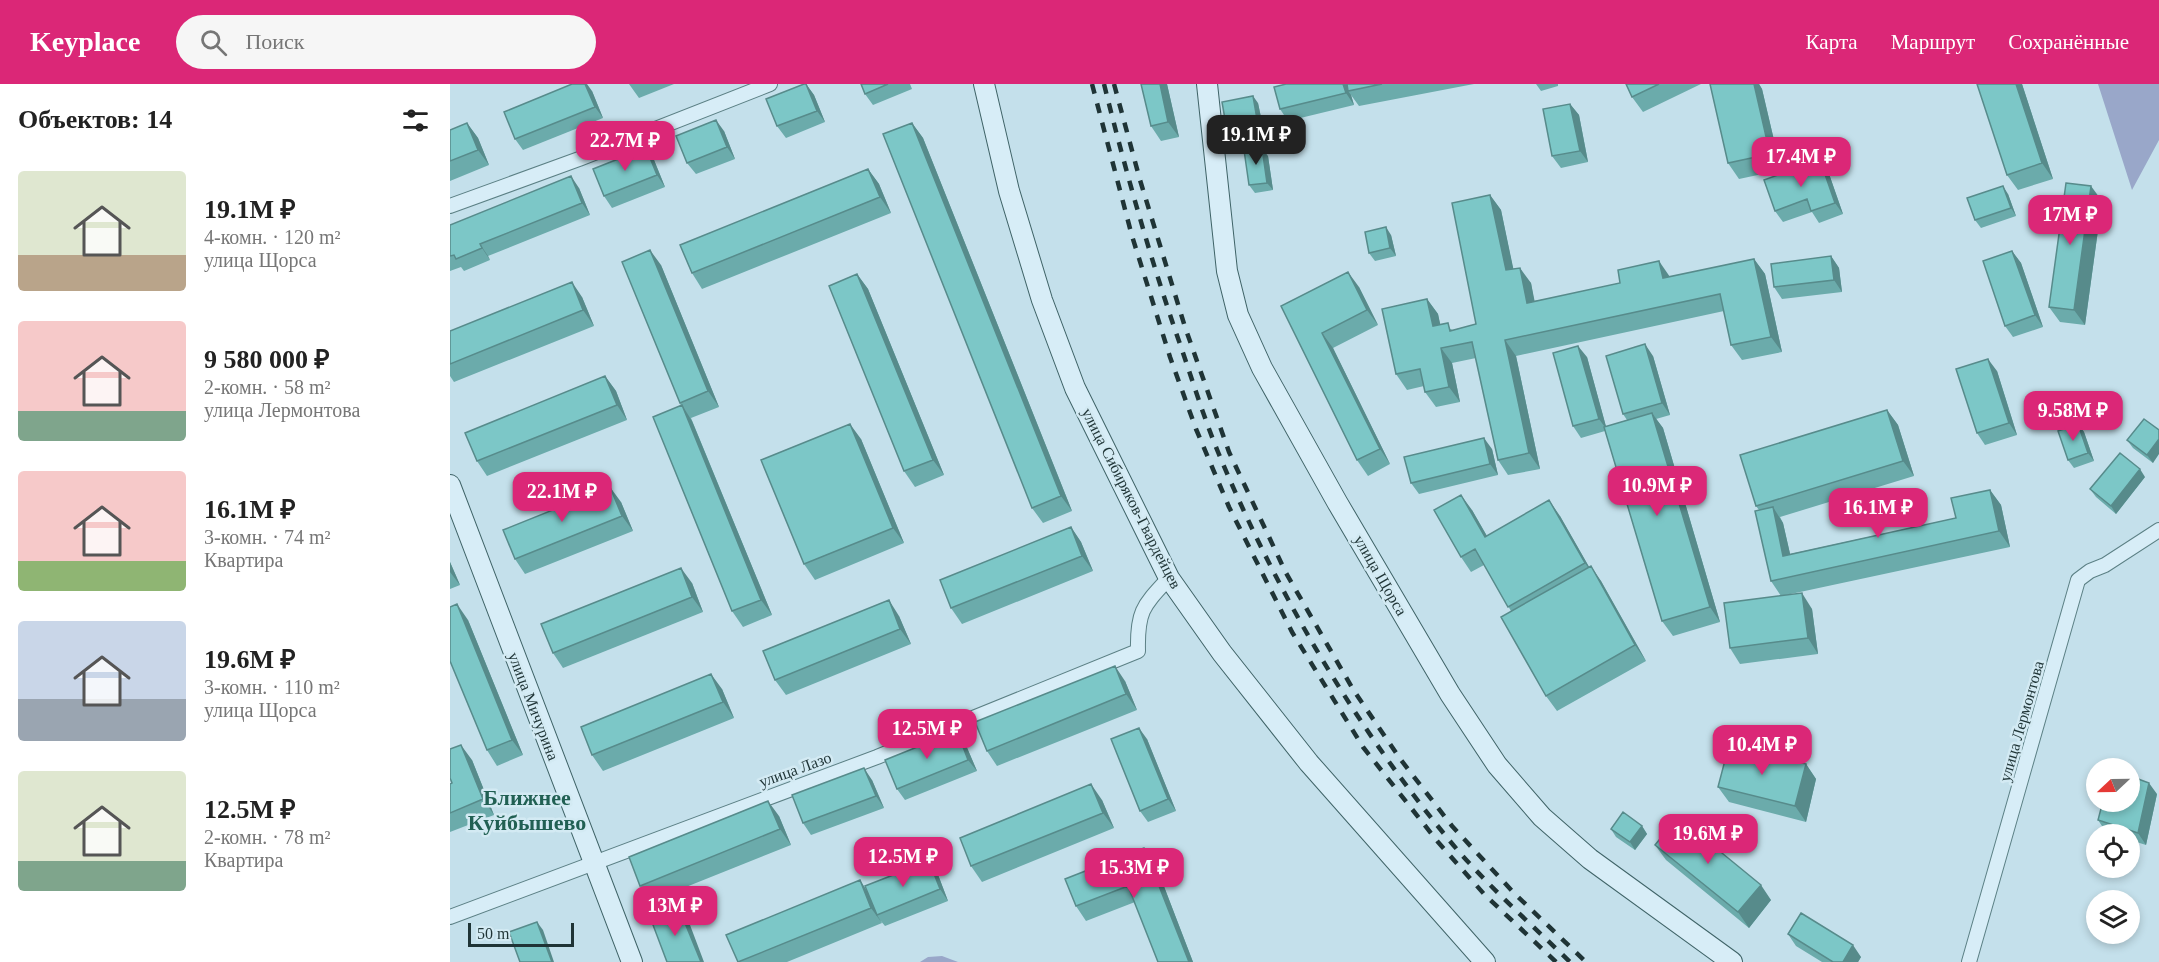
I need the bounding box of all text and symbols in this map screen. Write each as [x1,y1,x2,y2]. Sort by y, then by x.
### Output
search box [176,15,596,69]
text: Keyplace [30,26,140,57]
icon: search [197,26,230,59]
text: Поиск [245,29,305,54]
text: Карта [1806,30,1858,54]
text: Маршрут [1891,30,1975,54]
text: Сохранённые [2008,30,2129,54]
icon: filters [399,104,432,137]
text: Объектов: 14 [18,105,172,134]
pin: 19.1M ₽ [1201,115,1311,166]
pin: 22.7M ₽ [570,121,680,172]
text: 19.1M ₽ [1221,123,1291,145]
text: 22.7M ₽ [590,129,660,151]
pin: 17.4M ₽ [1746,137,1856,188]
text: 17.4M ₽ [1766,145,1836,167]
icon: home [66,195,138,267]
text: 19.1M ₽ [204,195,296,224]
pin: 17M ₽ [2028,195,2112,246]
text: 17M ₽ [2042,203,2098,225]
text: 4-комн. · 120 m² [204,226,341,248]
text: улица Щорса [204,249,317,271]
icon: home [66,345,138,417]
text: 9 580 000 ₽ [204,345,330,374]
text: 2-комн. · 58 m² [204,376,331,398]
pin: 9.58M ₽ [2018,391,2128,442]
text: улица Лермонтова [204,399,360,421]
text: 9.58M ₽ [2038,399,2108,421]
street label: улица Сибиряков-Гвардейцев [1078,405,1185,592]
pin: 10.9M ₽ [1602,466,1712,517]
pin: 22.1M ₽ [507,472,617,523]
text: 10.9M ₽ [1622,474,1692,496]
text: 22.1M ₽ [527,480,597,502]
pin: 16.1M ₽ [1823,488,1933,539]
icon: home [66,495,138,567]
text: 16.1M ₽ [204,495,296,524]
text: 16.1M ₽ [1843,496,1913,518]
text: 3-комн. · 74 m² [204,526,331,548]
street label: улица Щорса [1350,532,1410,619]
text: Квартира [204,549,283,571]
icon: home [66,645,138,717]
text: 19.6M ₽ [204,645,296,674]
street label: улица Мичурина [504,650,562,763]
street label: улица Лермонтова [1996,659,2048,784]
text: 3-комн. · 110 m² [204,676,340,698]
text: улица Щорса [204,699,317,721]
pin: 12.5M ₽ [872,709,982,760]
text: 12.5M ₽ [892,717,962,739]
pin: 10.4M ₽ [1707,725,1817,776]
text: 10.4M ₽ [1727,733,1797,755]
street label: улица Лазо [757,749,834,791]
north arrow [2086,758,2140,812]
map controls [2086,758,2140,944]
district label: Ближнее Куйбышево [468,785,586,835]
icon: home [66,795,138,867]
text: 12.5M ₽ [204,795,296,824]
pin: 19.6M ₽ [1653,814,1763,865]
text: 19.6M ₽ [1673,822,1743,844]
button: locate [2086,824,2140,878]
text: 2-комн. · 78 m² [204,826,331,848]
pin: 12.5M ₽ [848,837,958,888]
text: 12.5M ₽ [868,845,938,867]
pin: 15.3M ₽ [1079,848,1189,899]
text: Квартира [204,849,283,871]
text: 15.3M ₽ [1099,856,1169,878]
pin: 13M ₽ [633,886,717,937]
button: layers [2086,890,2140,944]
text: 13M ₽ [647,894,703,916]
scale bar [468,920,574,948]
text: 50 m [477,925,509,942]

